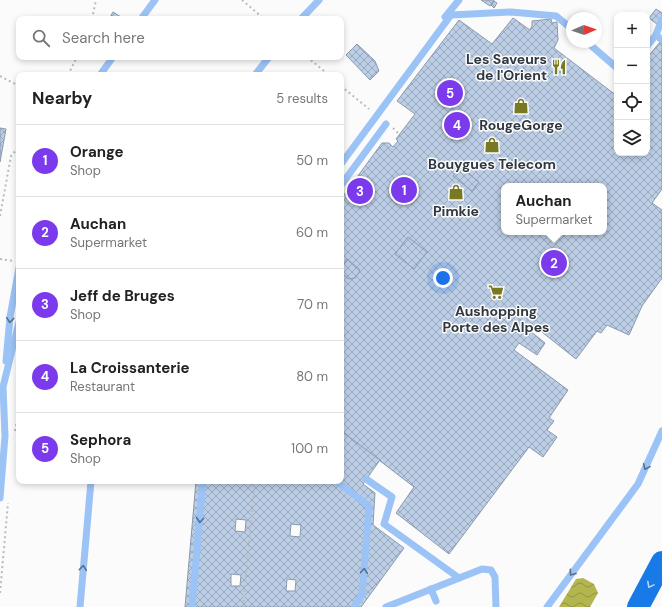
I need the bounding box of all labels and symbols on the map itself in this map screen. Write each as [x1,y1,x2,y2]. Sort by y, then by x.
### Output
north arrow [566,12,602,48]
place label: Les Saveurs de l'Orient [466,50,547,84]
restaurant icon: Les Saveurs de l'Orient [550,58,568,76]
pin: 5 [437,78,463,108]
shop icon: RougeGorge [512,97,530,115]
pin: 4 [444,110,470,140]
place label: RougeGorge [479,116,563,134]
shop icon: Bouygues Telecom [483,136,501,154]
place label: Bouygues Telecom [428,155,556,173]
pin: 1 [391,175,417,205]
pin: 3 [347,176,373,206]
shop icon: Pimkie [447,183,465,201]
place label: Pimkie [433,202,479,220]
pin: 2 [541,248,567,278]
your location [433,268,453,288]
supermarket icon: Aushopping Porte des Alpes [487,283,505,301]
place label: Aushopping Porte des Alpes [442,302,550,336]
one-way arrow [6,317,15,323]
one-way arrow [643,462,651,470]
one-way arrow [195,517,204,523]
one-way arrow [78,565,87,571]
one-way arrow [360,568,369,574]
one-way arrow [569,569,577,576]
one-way arrow [647,580,655,588]

